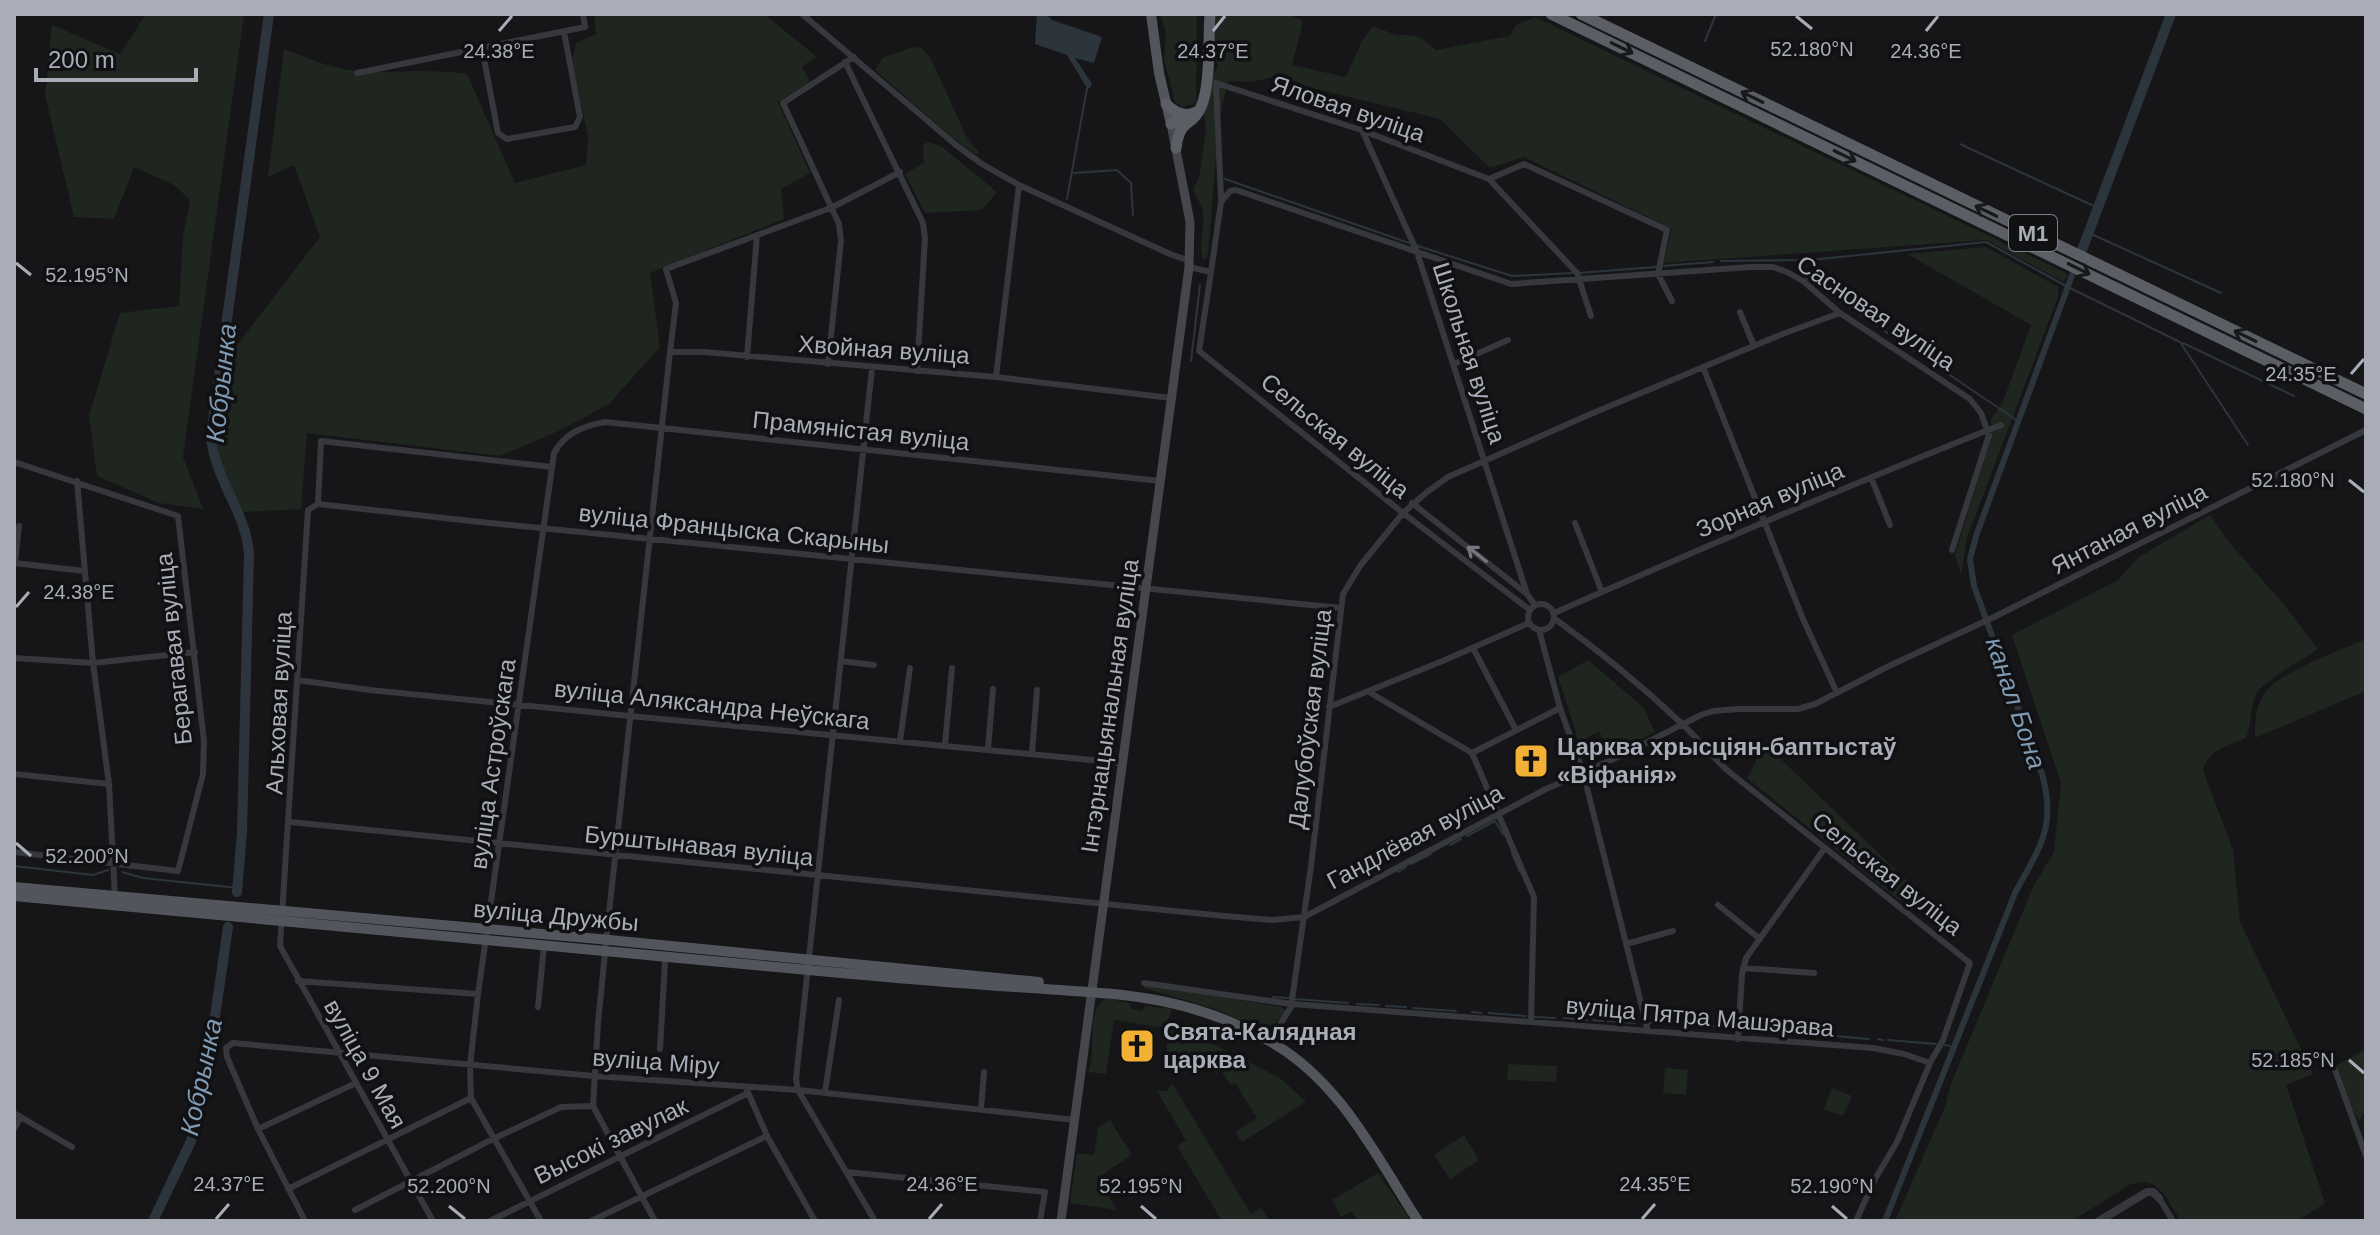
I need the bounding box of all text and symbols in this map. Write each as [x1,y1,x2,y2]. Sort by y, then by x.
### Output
scale bar [36,32,196,82]
text: 52.180°N [1770,38,1854,60]
text: 24.38°E [463,40,535,62]
text: 24.37°E [1177,40,1249,62]
text: 24.36°E [1890,40,1962,62]
one-way arrow [1609,41,1633,56]
text: 200 m [48,46,115,73]
street label: Яловая вуліца [1268,70,1429,148]
one-way arrow [1740,89,1764,104]
one-way arrow [1832,149,1856,164]
one-way arrow [1975,202,1998,217]
road number: М1 [2009,215,2057,251]
street label: Сасновая вуліца [1792,250,1961,376]
street label: Школьная вуліца [1428,259,1512,447]
one-way arrow [2067,262,2090,277]
text: 52.195°N [45,264,129,286]
water label: Кобрынка [200,322,242,444]
one-way arrow [2234,328,2258,343]
street label: Хвойная вуліца [797,330,971,369]
text: 24.35°E [2265,363,2337,385]
street label: Сельская вуліца [1256,368,1415,504]
street label: Прамяністая вуліца [751,406,971,455]
street label: Зорная вуліца [1692,456,1848,543]
text: 52.180°N [2251,469,2335,491]
street label: Янтаная вуліца [2046,477,2212,579]
street label: вуліца Францыска Скарыны [578,499,891,558]
one-way arrow [1467,545,1488,563]
street label: Берагавая вуліца [150,551,197,746]
street label: Інтэрнацыянальная вуліца [1075,557,1144,855]
text: 24.38°E [43,581,115,603]
street label: Далубоўская вуліца [1283,607,1336,830]
street label: Альховая вуліца [260,610,297,795]
water label: канал Бона [1979,633,2053,773]
street label: вуліца Астроўскага [464,656,521,871]
street label: вуліца Аляксандра Неўскага [553,674,872,735]
place label: Царква хрысціян-баптыстаў «Віфанія» [1557,733,1897,788]
church icon: Царква хрысціян-баптыстаў «Віфанія» [1512,742,1550,780]
street label: Гандлёвая вуліца [1322,779,1508,894]
street label: Сельская вуліца [1807,807,1968,941]
street label: Бурштынавая вуліца [583,820,815,871]
text: 52.200°N [45,845,129,867]
street label: вуліца Дружбы [472,895,640,936]
street label: вуліца Пятра Машэрава [1565,991,1836,1042]
street label: вуліца 9 Мая [319,994,412,1133]
water label: Кобрынка [174,1016,228,1138]
place label: Свята-Калядная царква [1163,1018,1357,1073]
church icon: Свята-Калядная царква [1118,1027,1156,1065]
street label: вуліца Міру [592,1044,720,1079]
text: 52.185°N [2251,1049,2335,1071]
street label: Высокі завулак [530,1092,692,1189]
text: 24.37°E [193,1173,265,1195]
text: 24.36°E [906,1173,978,1195]
text: 24.35°E [1619,1173,1691,1195]
text: 52.200°N [407,1175,491,1197]
text: 52.195°N [1099,1175,1183,1197]
text: 52.190°N [1790,1175,1874,1197]

